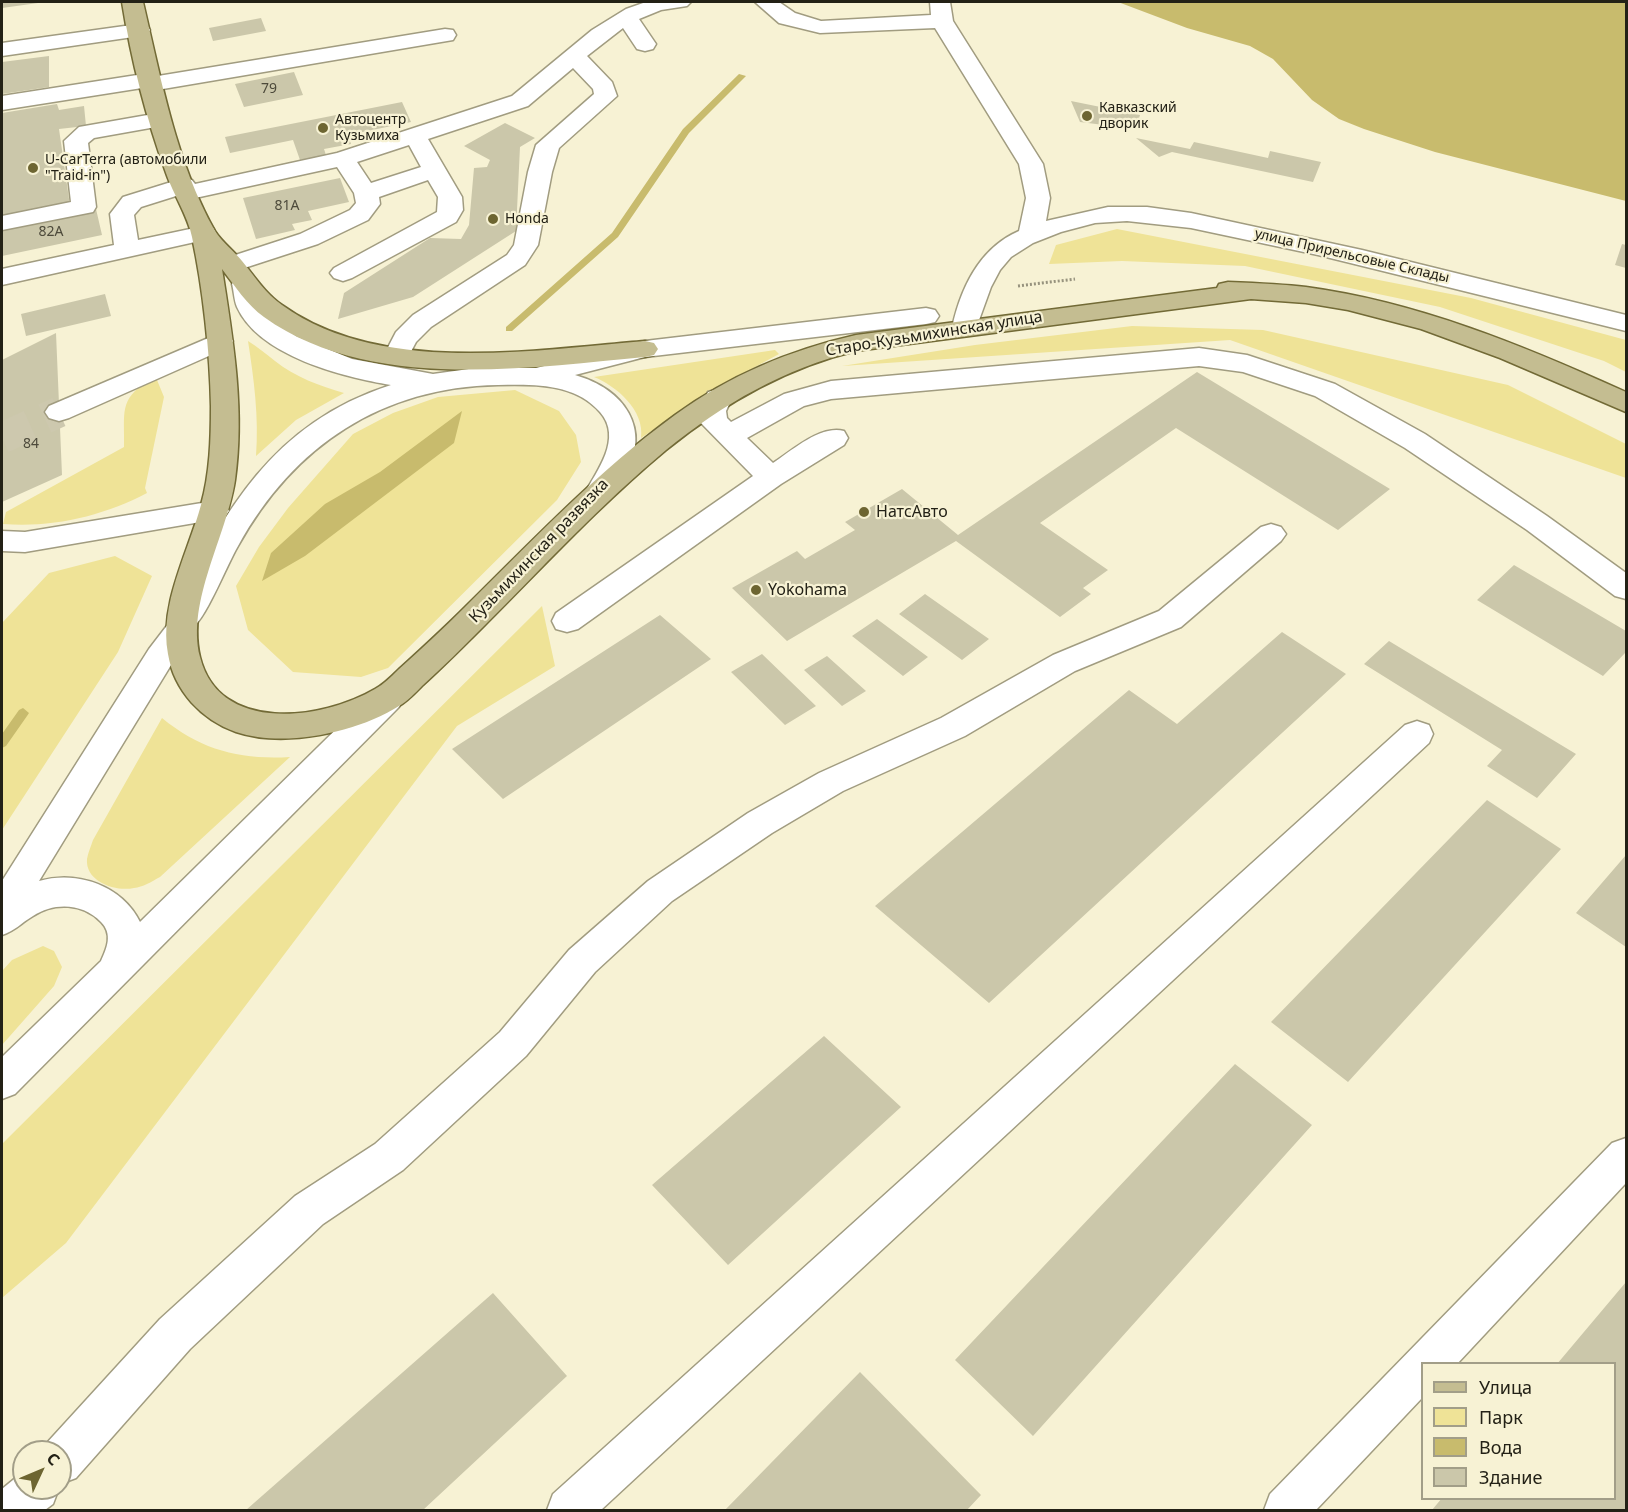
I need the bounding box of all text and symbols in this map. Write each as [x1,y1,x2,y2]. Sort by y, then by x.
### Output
house number: 79 [261,81,277,97]
place label: Кавказский дворик [1099,100,1177,132]
marker: Кавказский дворик [1080,109,1094,123]
place label: Автоцентр Кузьмиха [335,112,406,144]
marker: Автоцентр Кузьмиха [316,121,330,135]
place label: U-CarTerra (автомобили "Traid-in") [45,152,207,184]
marker: U-CarTerra (автомобили "Traid-in") [26,161,40,175]
house number: 81А [275,198,299,214]
place label: Honda [505,211,549,227]
marker: Honda [486,212,500,226]
house number: 82А [39,224,63,240]
street label: улица Прирельсовые Склады [1253,225,1451,287]
street label: Старо-Кузьмихинская улица [824,307,1044,361]
house number: 84 [23,436,39,452]
street label: Кузьмихинская развязка [465,475,613,627]
place label: НатсАвто [876,502,948,522]
marker: НатсАвто [857,505,871,519]
place label: Yokohama [768,580,847,600]
marker: Yokohama [749,583,763,597]
legend [1421,1362,1616,1500]
text: Улица [1479,1375,1532,1399]
text: Парк [1479,1405,1523,1429]
text: Вода [1479,1435,1522,1459]
north arrow [12,1440,72,1500]
text: С [42,1448,65,1470]
text: Здание [1479,1465,1542,1489]

